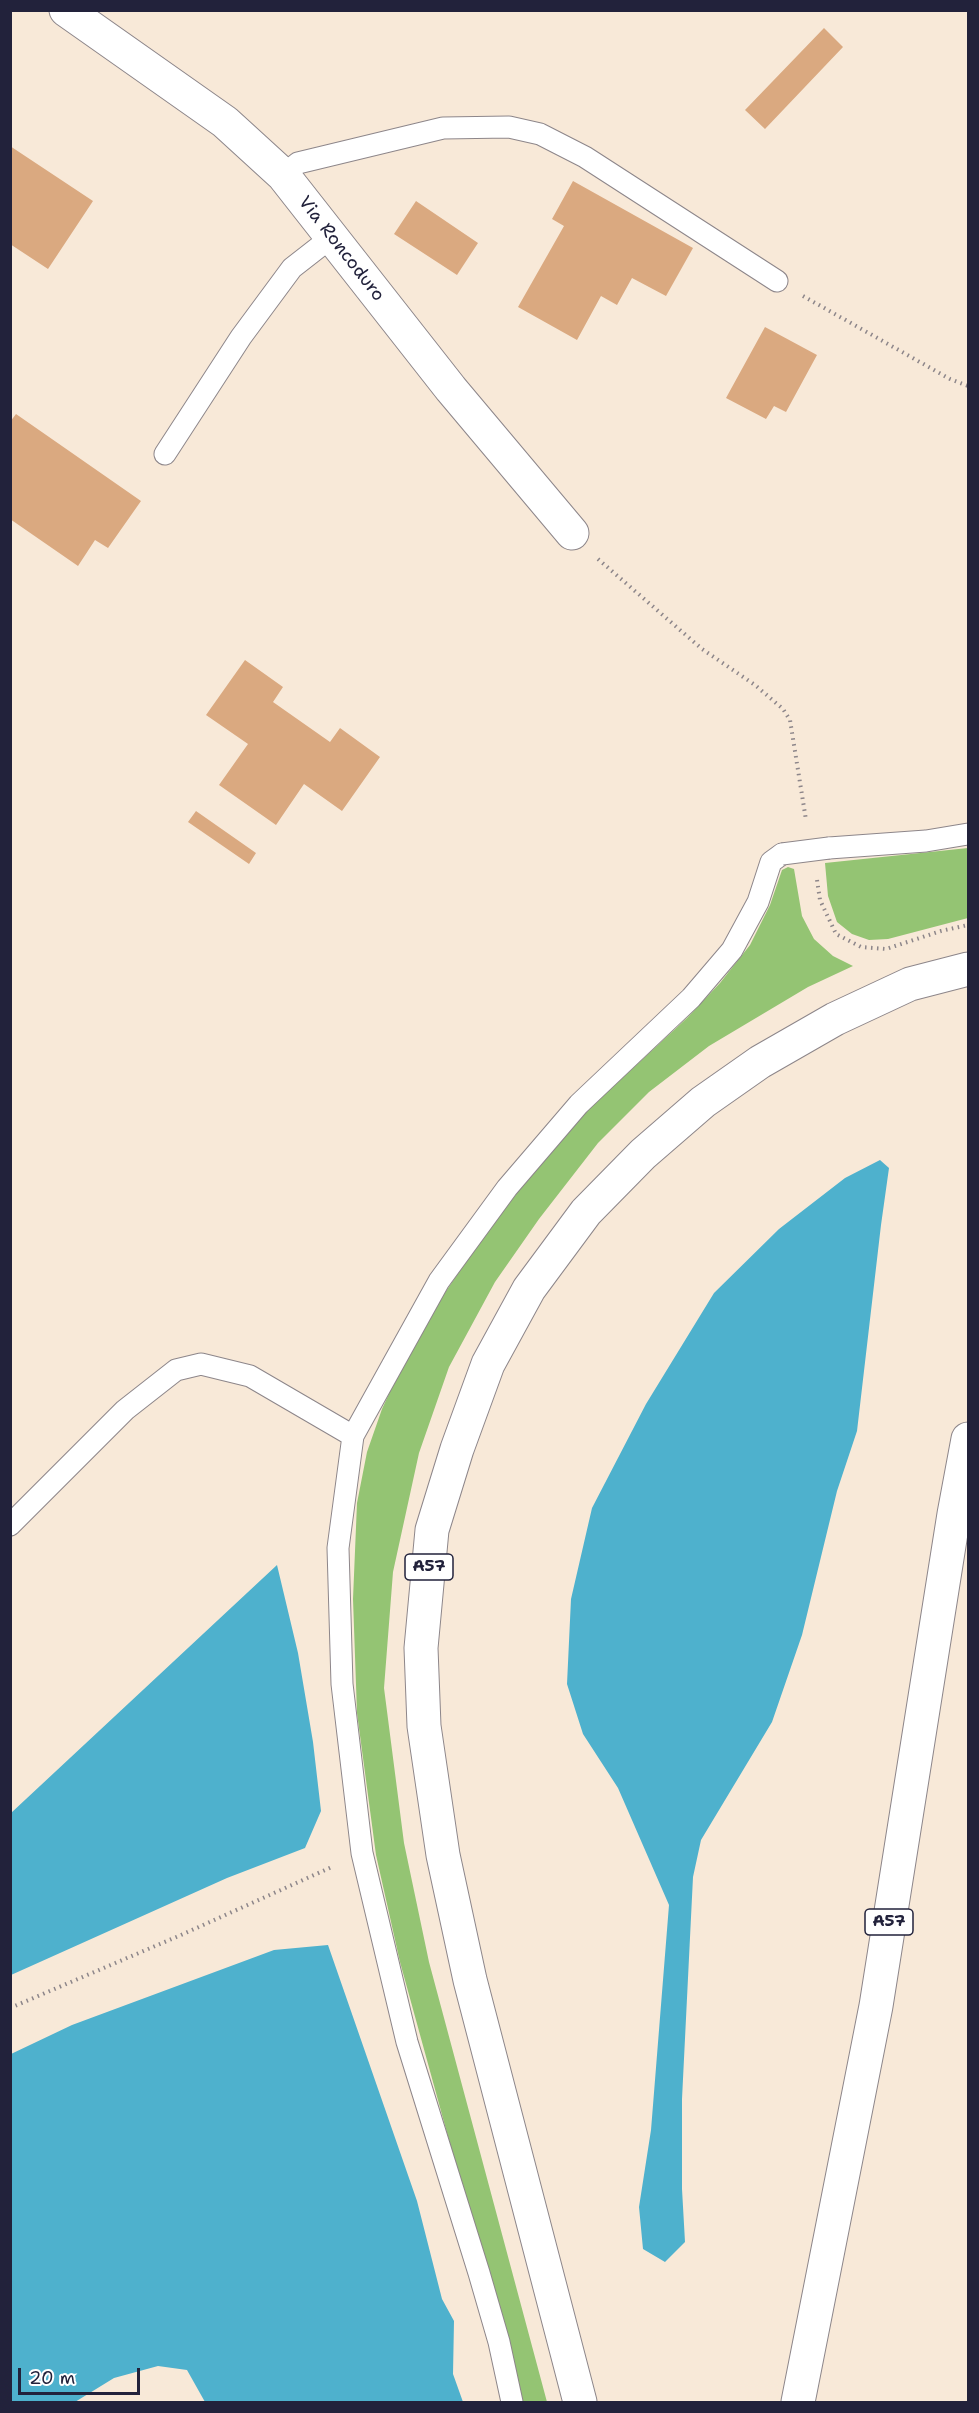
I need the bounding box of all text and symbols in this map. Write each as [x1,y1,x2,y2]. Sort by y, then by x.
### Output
street label: Via Roncoduro [293,192,389,306]
road number: A57 [405,1554,453,1580]
road number: A57 [865,1909,913,1935]
scale bar [21,2356,142,2394]
text: 20 m [29,2366,75,2390]

